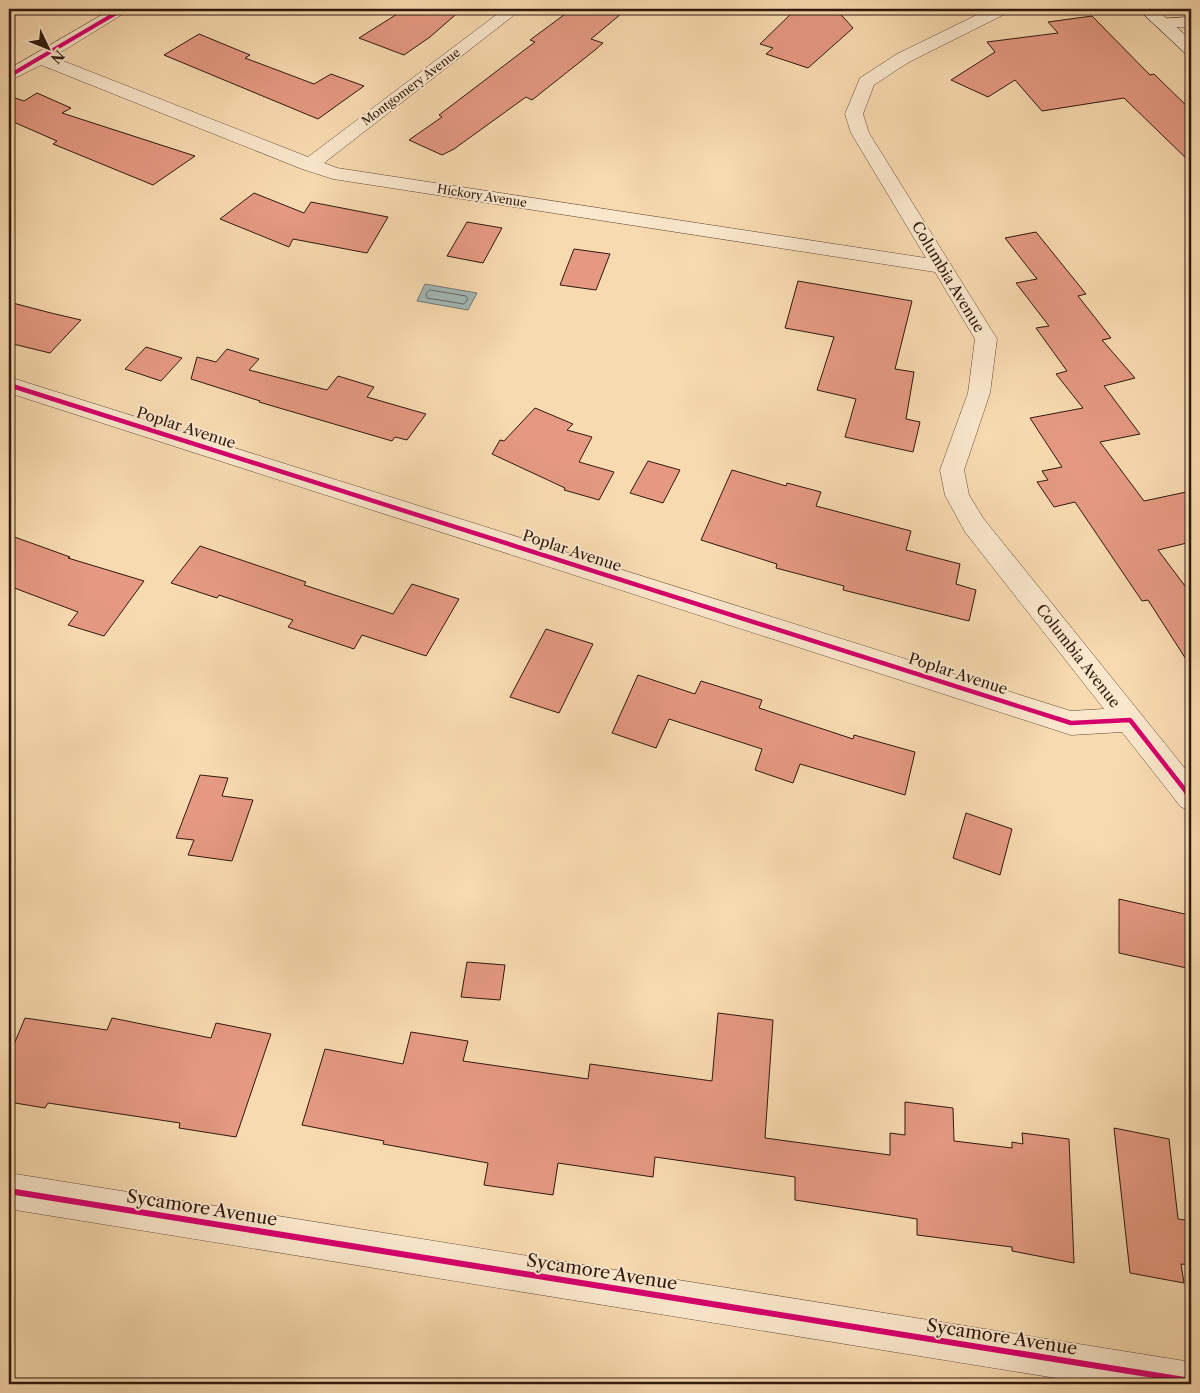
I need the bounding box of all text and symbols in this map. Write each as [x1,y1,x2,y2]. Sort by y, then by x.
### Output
north arrow [22,22,72,72]
street label: Montgomery Avenue [359,45,463,128]
text: N [47,46,68,67]
street label: Hickory Avenue [436,181,528,210]
street label: Columbia Avenue [908,218,989,336]
street label: Poplar Avenue [134,403,238,452]
street label: Poplar Avenue [520,526,624,575]
street label: Columbia Avenue [1032,600,1125,711]
street label: Poplar Avenue [906,649,1010,698]
street label: Sycamore Avenue [125,1185,279,1231]
street label: Sycamore Avenue [525,1249,679,1295]
street label: Sycamore Avenue [925,1314,1079,1360]

